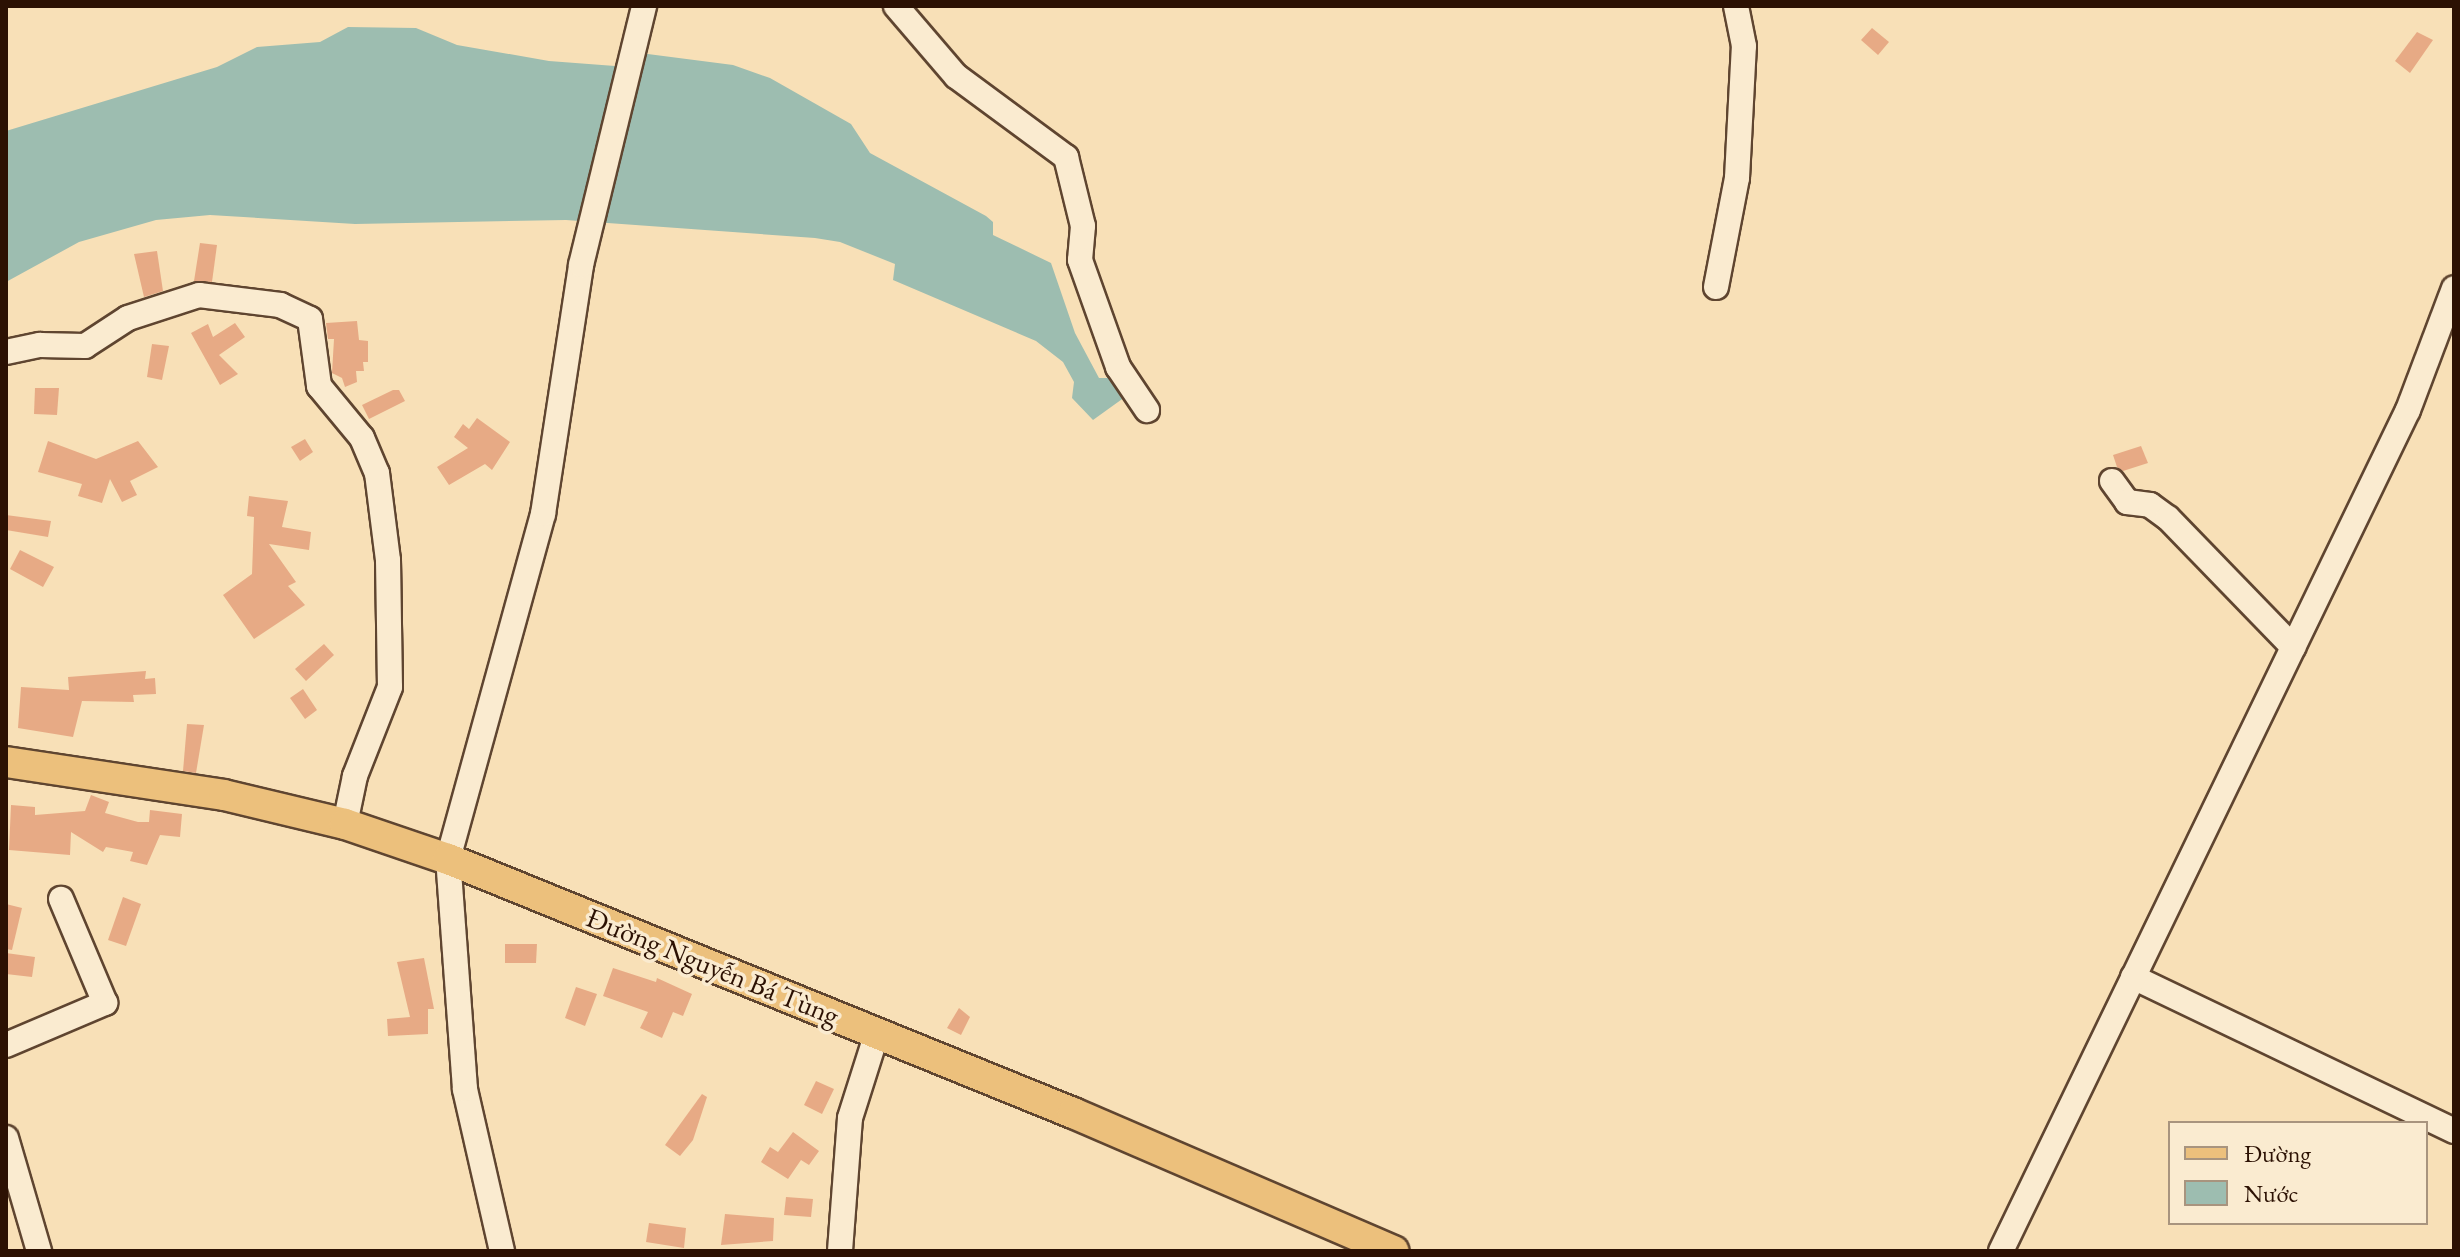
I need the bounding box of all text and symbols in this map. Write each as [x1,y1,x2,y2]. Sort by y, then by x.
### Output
street label: Đường Nguyễn Bá Tùng [582,900,844,1032]
legend [2168,1121,2428,1225]
text: Đường [2244,1138,2311,1169]
text: Nước [2244,1178,2298,1209]

